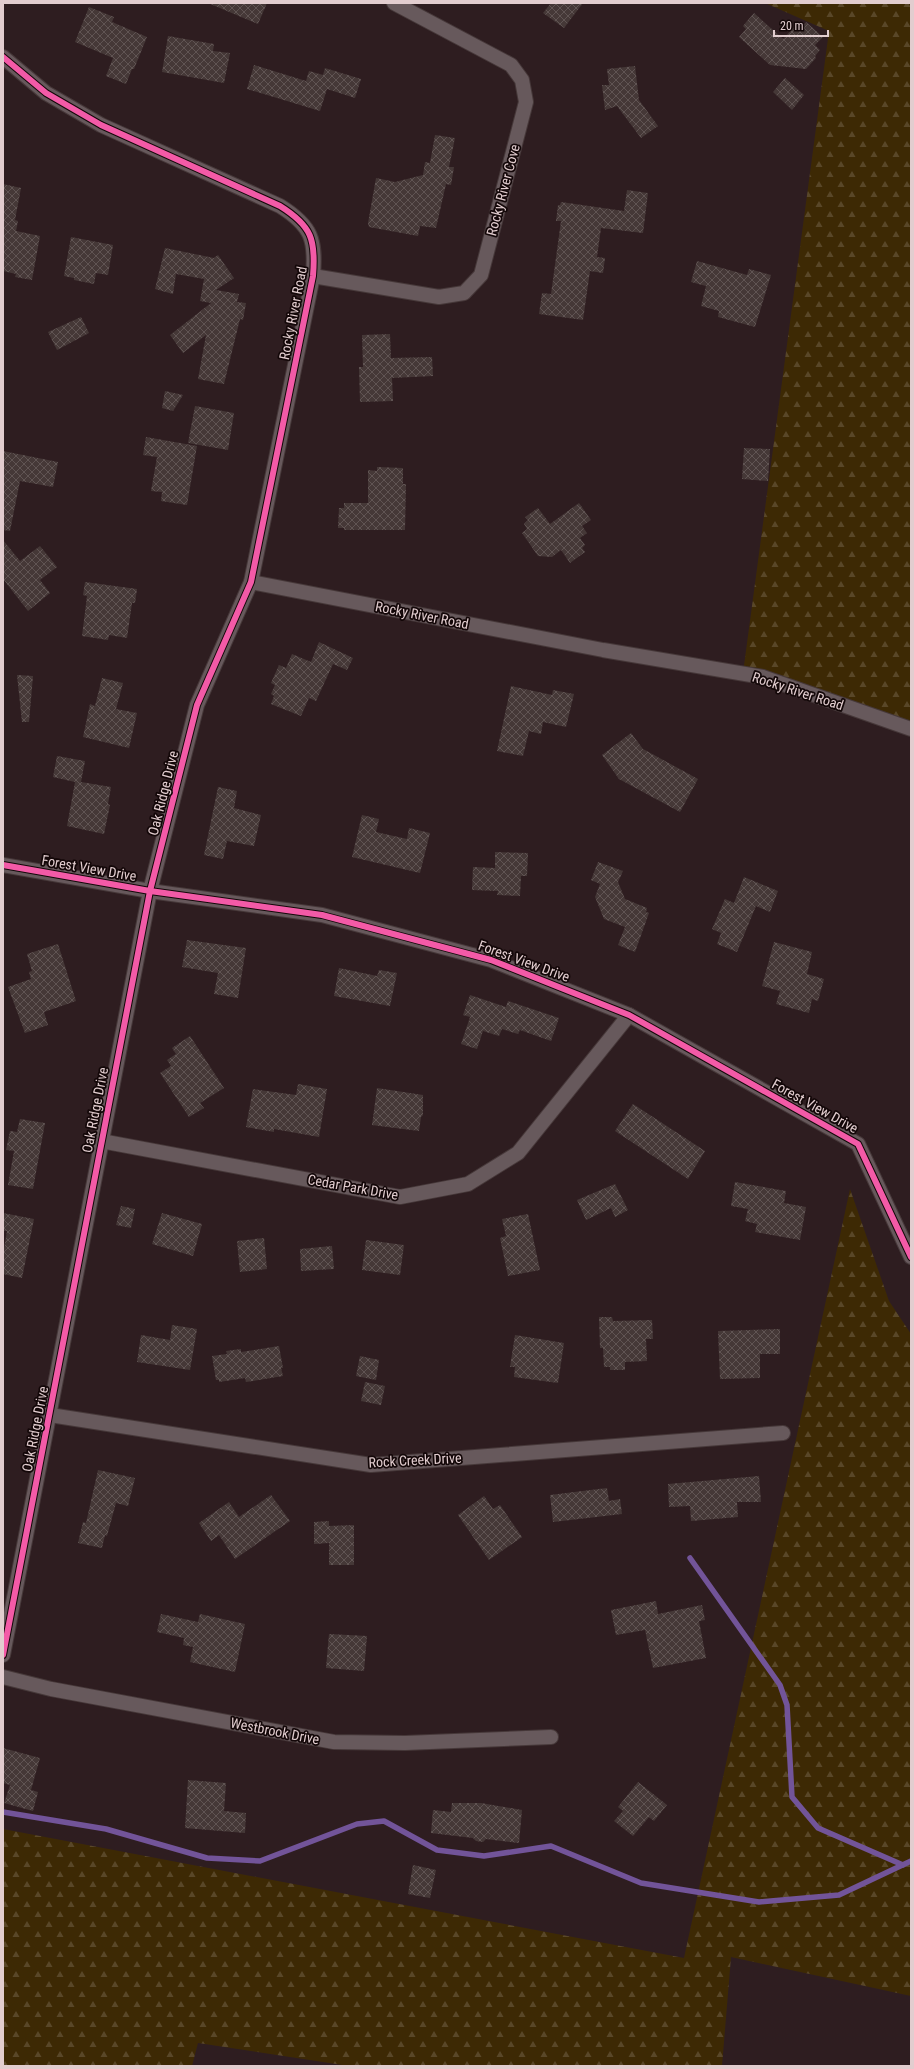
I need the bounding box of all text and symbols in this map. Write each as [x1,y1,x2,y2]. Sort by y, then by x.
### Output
scale bar [774,12,828,38]
text: 20 m [780,19,804,33]
street label: Rocky River Cove [483,142,523,238]
street label: Rocky River Road [276,265,310,361]
street label: Rocky River Road [374,598,470,632]
street label: Rocky River Road [750,669,846,713]
street label: Oak Ridge Drive [145,749,181,837]
street label: Forest View Drive [40,852,138,884]
street label: Forest View Drive [476,937,572,985]
street label: Oak Ridge Drive [79,1065,111,1154]
street label: Forest View Drive [769,1076,861,1136]
street label: Cedar Park Drive [306,1171,400,1203]
street label: Oak Ridge Drive [19,1384,51,1473]
street label: Rock Creek Drive [368,1450,462,1470]
street label: Westbrook Drive [229,1715,321,1748]

